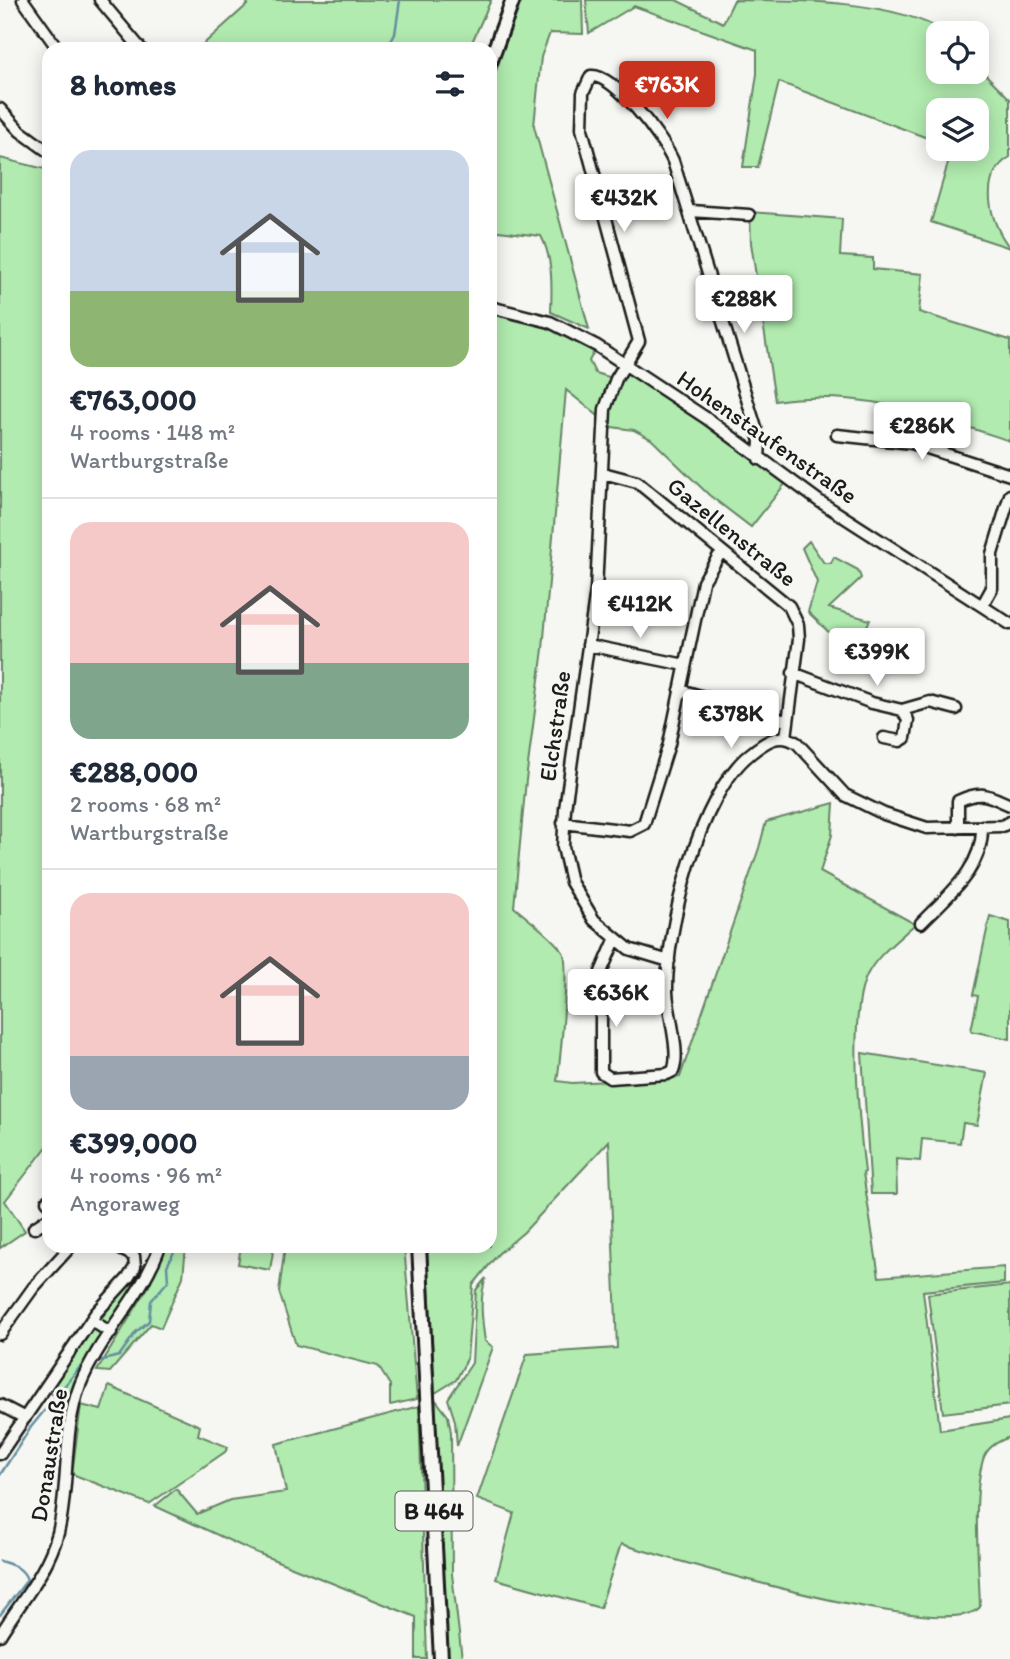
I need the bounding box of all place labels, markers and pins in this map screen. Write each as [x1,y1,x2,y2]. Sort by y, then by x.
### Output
pin: €763K [618,61,716,121]
pin: €432K [575,174,673,234]
pin: €288K [695,276,793,335]
pin: €286K [873,402,971,462]
pin: €412K [591,580,689,640]
pin: €399K [828,628,926,688]
pin: €378K [682,690,780,750]
pin: €636K [567,970,665,1029]

